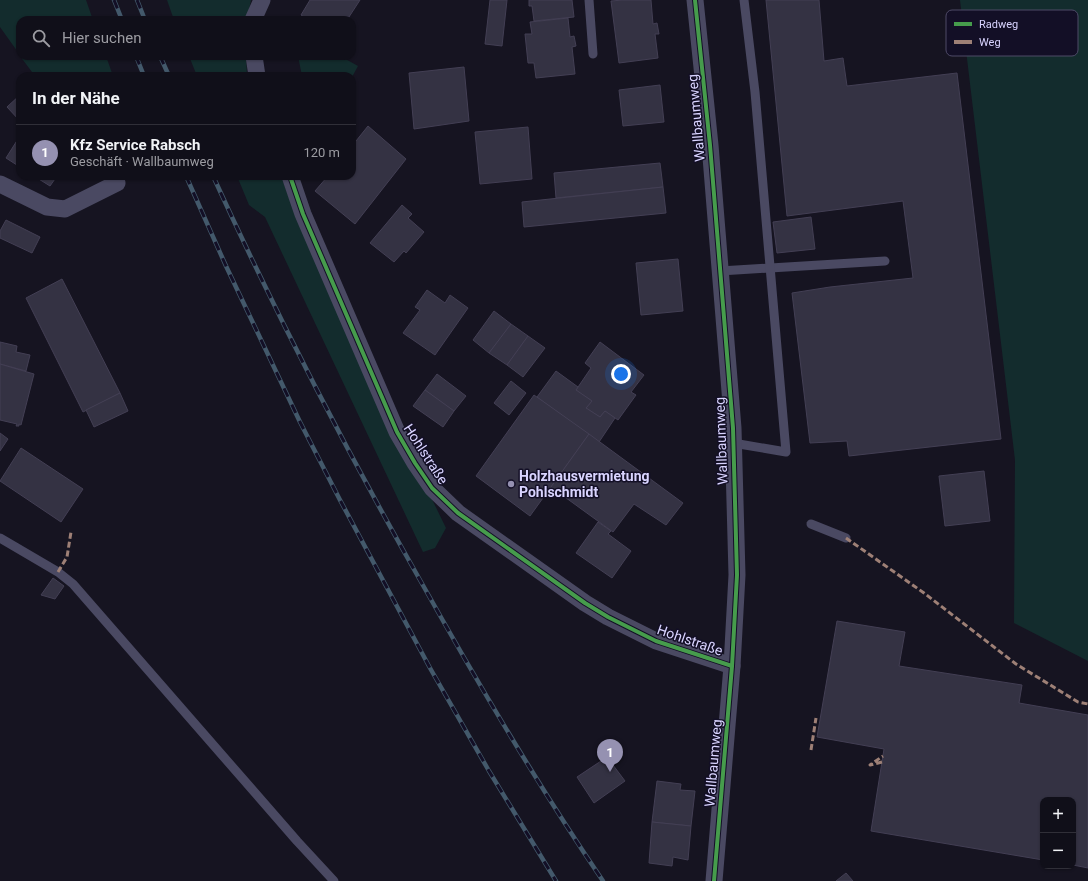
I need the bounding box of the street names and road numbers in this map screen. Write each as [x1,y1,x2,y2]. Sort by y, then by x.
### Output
street label: Wallbaumweg [684,74,708,162]
street label: Wallbaumweg [711,397,731,485]
street label: Hohlstraße [401,421,451,487]
street label: Hohlstraße [655,621,725,659]
street label: Wallbaumweg [701,719,725,807]

